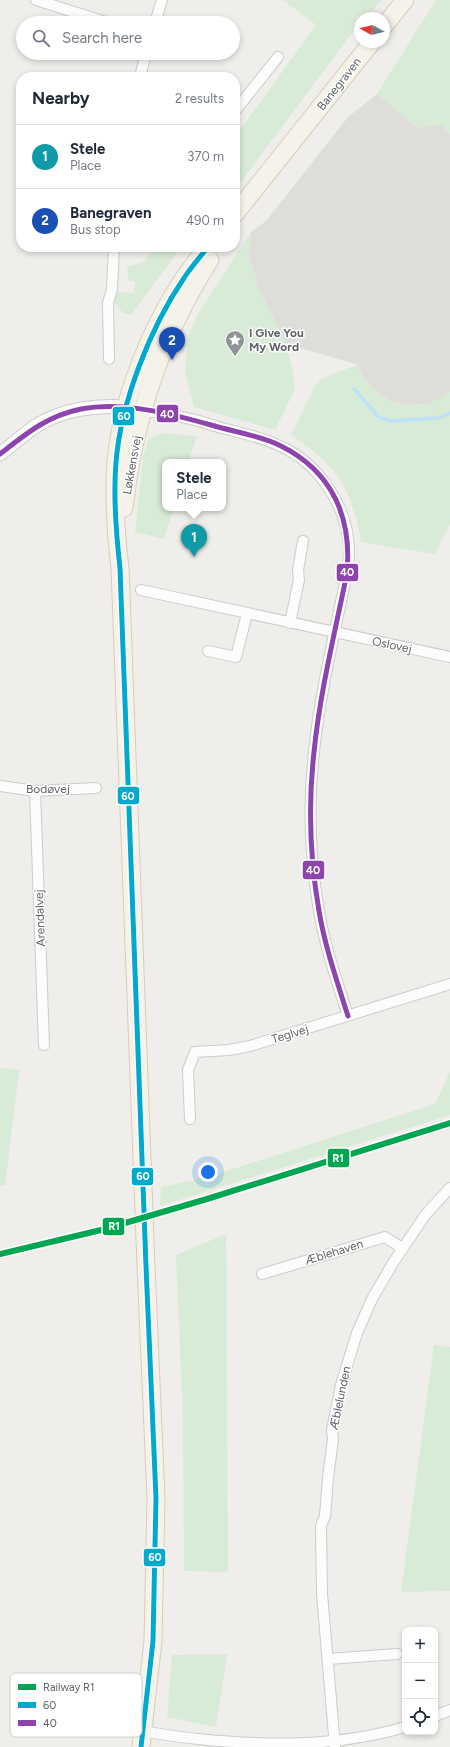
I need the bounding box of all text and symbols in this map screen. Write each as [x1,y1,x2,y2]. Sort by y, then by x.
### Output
north arrow [354,12,390,48]
search box [16,16,240,60]
icon: search [30,27,52,49]
text: Search here [62,29,142,47]
street label: Banegraven [314,55,364,113]
text: Nearby [32,88,90,108]
text: 2 results [175,91,224,106]
text: Stele [70,140,105,158]
text: 1 [42,149,48,164]
text: 370 m [187,149,224,164]
text: Place [70,158,101,173]
text: Banegraven [70,204,151,222]
text: 2 [41,213,49,228]
text: 490 m [186,213,224,228]
text: Bus stop [70,222,121,237]
place label: I Give You My Word [249,326,304,354]
pin: 2 [159,327,185,360]
place icon: I Give You My Word [224,329,246,357]
line badge: 40 [156,404,179,423]
line badge: 60 [112,406,135,426]
text: 40 [160,408,174,421]
text: 60 [117,410,131,423]
street label: Løkkensvej [120,435,144,495]
popup [162,459,226,511]
text: Stele [176,469,212,487]
text: Place [176,487,208,502]
pin: 1 [181,524,207,557]
line badge: 40 [336,563,359,582]
text: 40 [340,566,354,579]
street label: Oslovej [371,634,413,656]
street label: Bodøvej [26,782,70,796]
line badge: 60 [117,786,140,805]
text: 60 [121,790,135,803]
line badge: 40 [302,860,325,880]
text: 40 [306,864,320,877]
street label: Arendalvej [32,889,48,947]
street label: Teglvej [270,1022,310,1046]
line badge: R1 [327,1148,350,1168]
text: R1 [332,1152,344,1165]
your location [198,1162,218,1182]
line badge: 60 [131,1167,154,1186]
text: 60 [136,1170,150,1183]
line badge: R1 [102,1217,125,1236]
text: R1 [108,1220,120,1233]
street label: Æblehaven [303,1236,365,1268]
street label: Æblelunden [326,1365,354,1431]
line badge: 60 [143,1548,166,1567]
text: 60 [148,1551,162,1564]
map controls [402,1627,438,1735]
button: + [402,1627,438,1663]
button: − [402,1663,438,1699]
legend [10,1673,142,1737]
text: Railway R1 [43,1681,94,1694]
text: 60 [43,1699,56,1712]
button: locate [402,1699,438,1735]
text: 40 [43,1717,57,1730]

